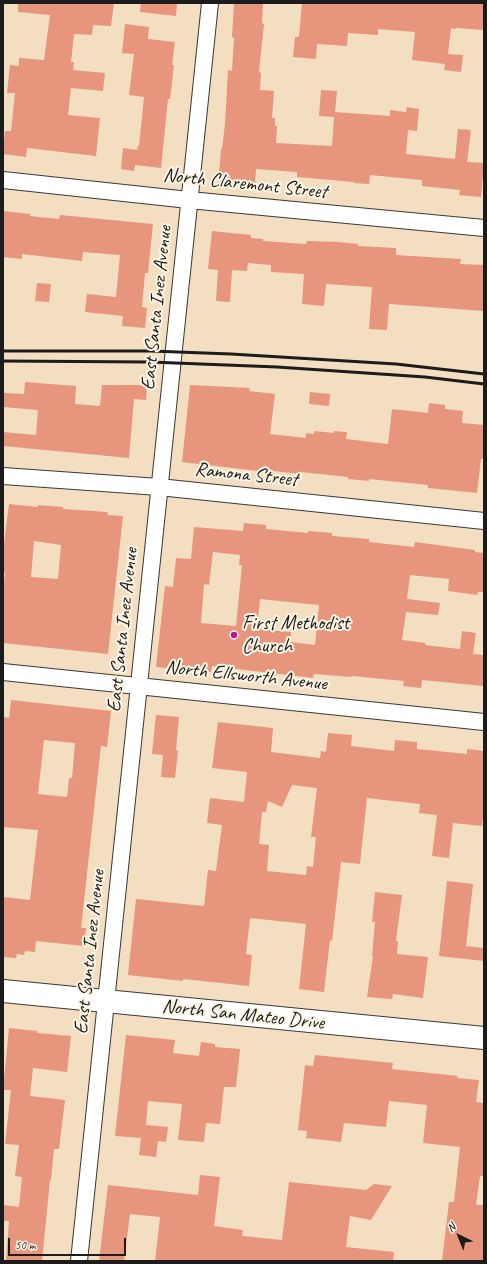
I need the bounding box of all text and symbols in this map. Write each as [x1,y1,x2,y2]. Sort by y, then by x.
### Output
street label: North Claremont Street [162,163,328,205]
street label: East Santa Inez Avenue [136,225,178,391]
street label: Ramona Street [193,458,299,492]
street label: East Santa Inez Avenue [102,547,144,713]
place label: First Methodist Church [242,612,349,659]
marker: First Methodist Church [229,630,239,640]
street label: North Ellsworth Avenue [164,656,328,696]
street label: East Santa Inez Avenue [69,869,111,1035]
street label: North San Mateo Drive [161,995,325,1035]
north arrow [439,1216,479,1256]
text: N [444,1220,458,1235]
scale bar [10,1230,128,1256]
text: 50 m [15,1237,35,1253]

